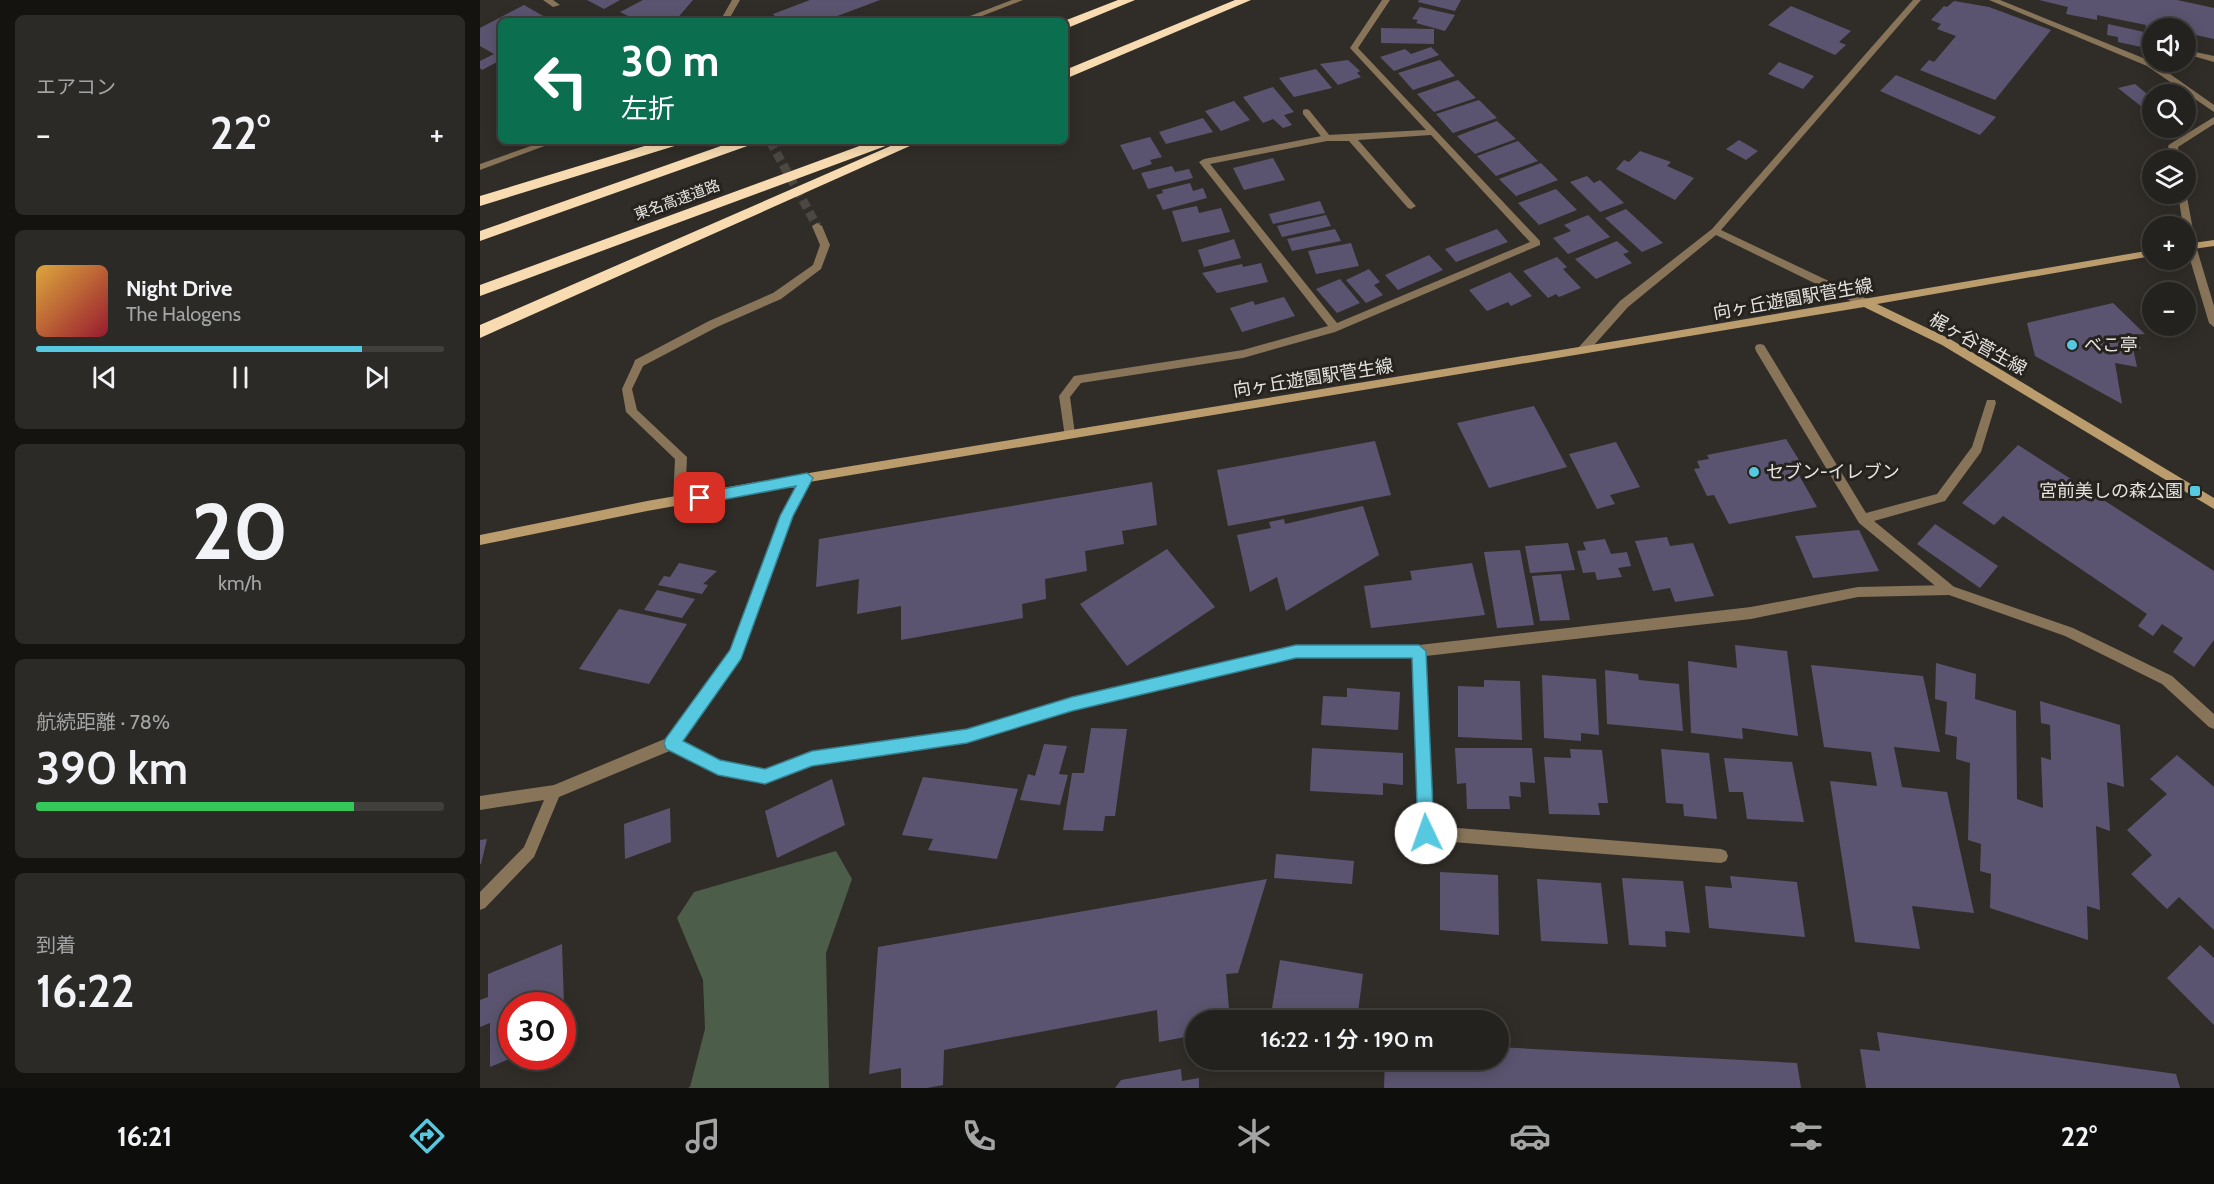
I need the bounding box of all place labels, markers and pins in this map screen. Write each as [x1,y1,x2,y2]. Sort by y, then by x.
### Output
place label: べこ亭 [2084,334,2138,356]
marker: べこ亭 [2065,338,2079,352]
place label: セブン-イレブン [1766,461,1900,483]
marker: セブン-イレブン [1747,465,1761,479]
pin [674,472,725,523]
place label: 宮前美しの森公園 [2039,480,2183,502]
marker: 宮前美しの森公園 [2188,484,2202,498]

